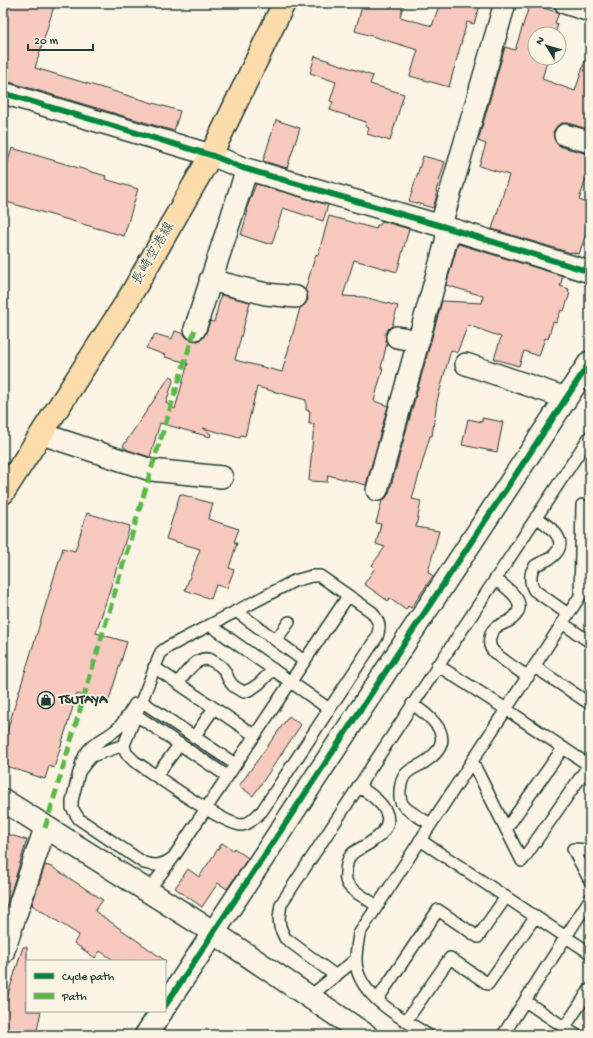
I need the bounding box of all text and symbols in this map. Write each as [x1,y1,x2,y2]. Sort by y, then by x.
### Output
scale bar [28,26,93,52]
north arrow [527,26,567,66]
text: 20 m [34,35,59,49]
text: N [534,35,548,48]
street label: 長崎空港線 [129,219,179,289]
shop icon: TSUTAYA [36,690,56,710]
place label: TSUTAYA [58,692,109,709]
legend [26,960,166,1012]
text: Cycle path [62,971,115,985]
text: Path [61,991,87,1005]

